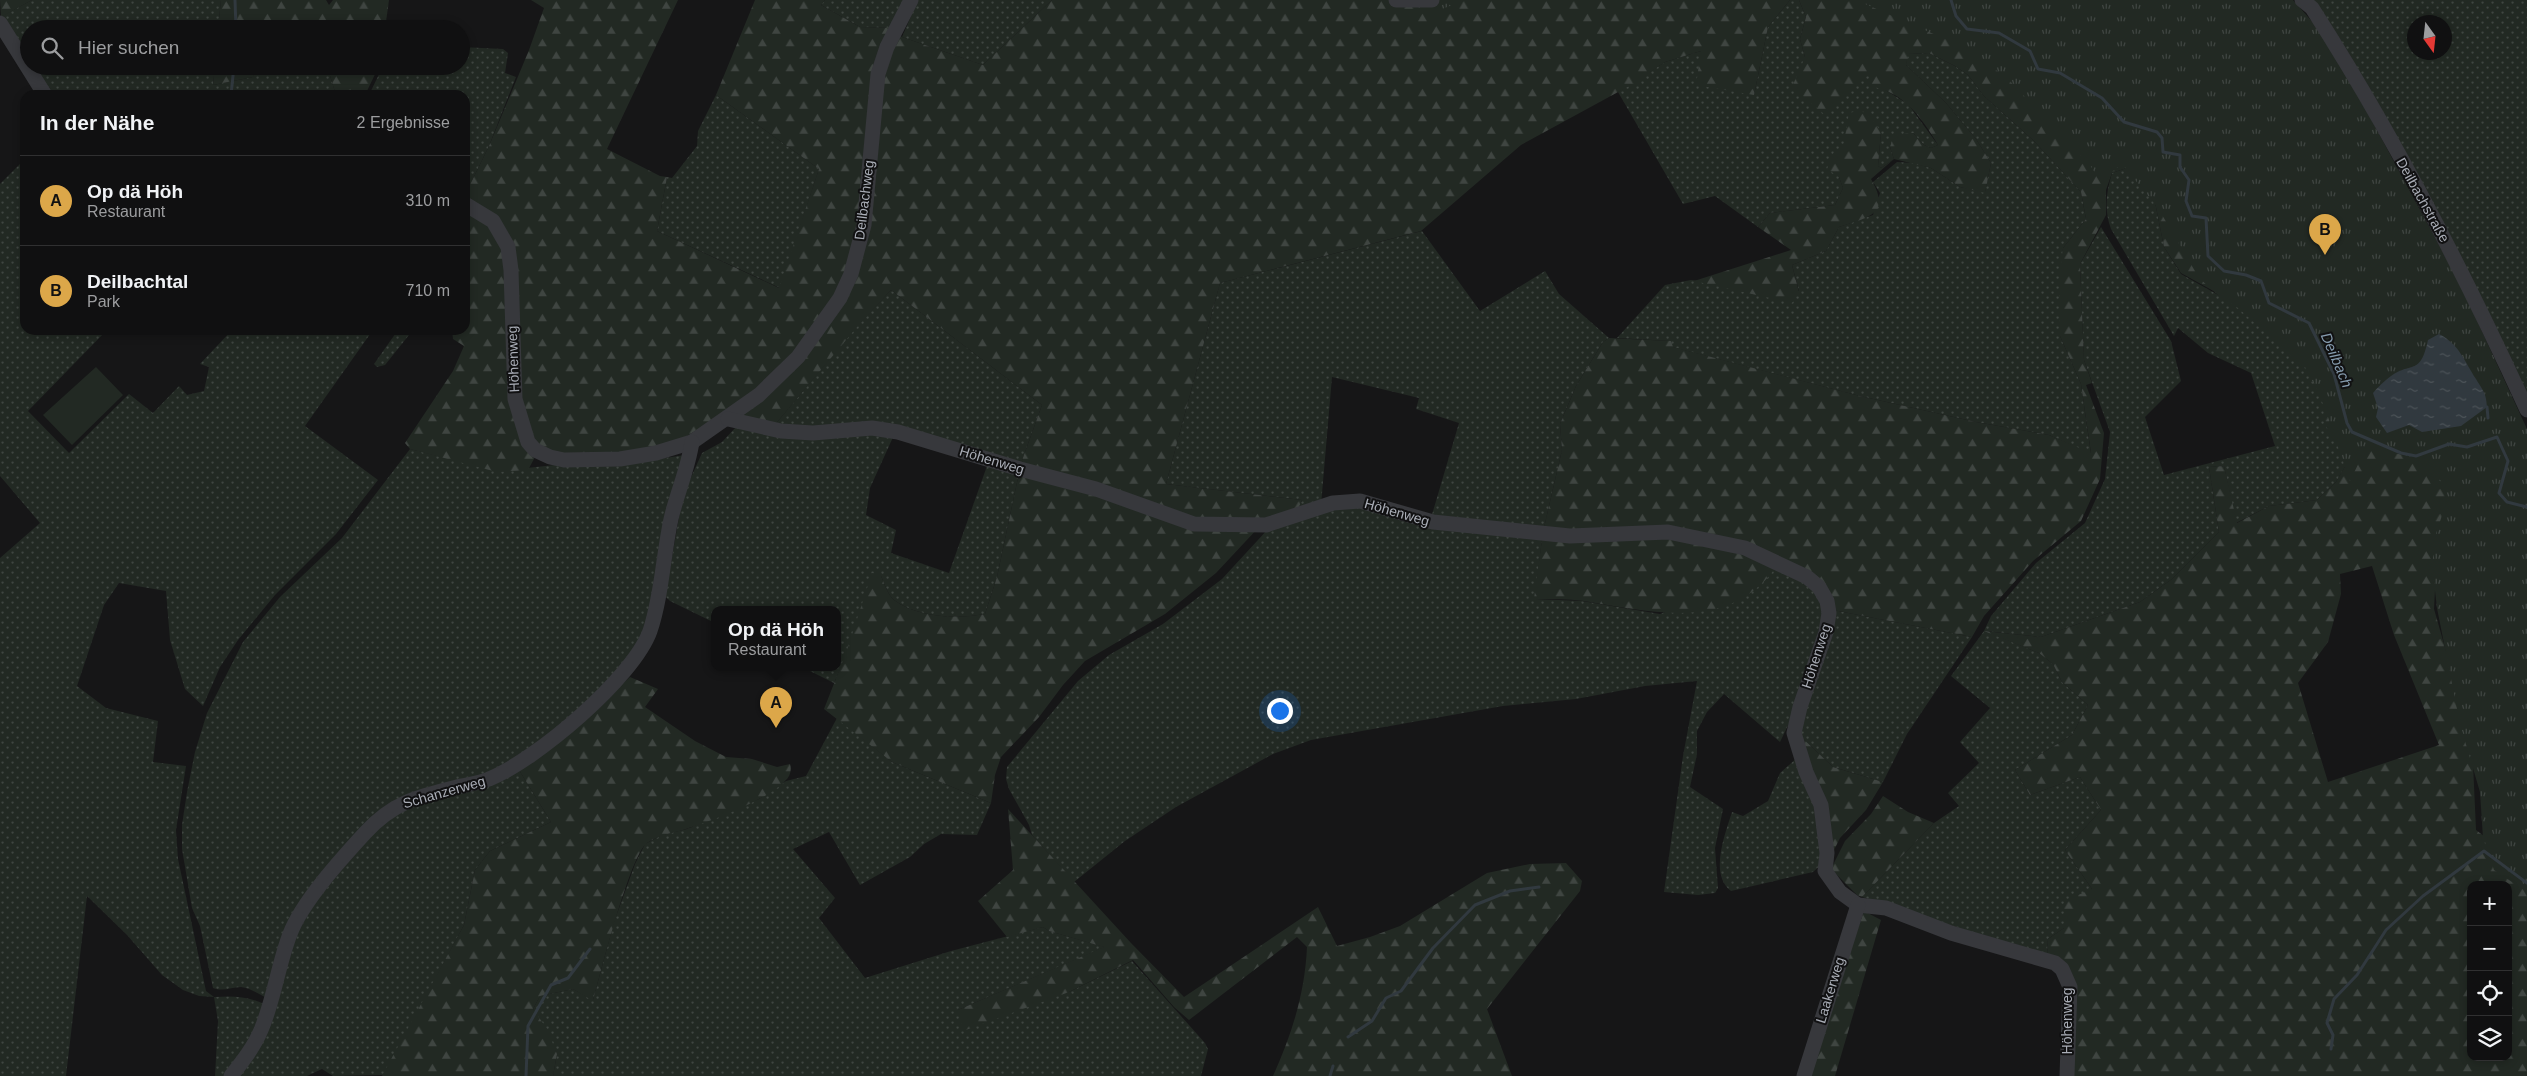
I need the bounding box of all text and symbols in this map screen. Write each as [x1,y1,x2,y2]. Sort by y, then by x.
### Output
north arrow [2407,15,2452,60]
search box [20,20,470,75]
icon: search [38,34,66,62]
text: Hier suchen [78,37,179,58]
text: In der Nähe [40,111,154,134]
text: 2 Ergebnisse [357,114,450,131]
street label: Deilbachstraße [2393,155,2453,245]
street label: Deilbachweg [851,159,877,241]
text: Op dä Höh [87,181,183,202]
text: A [50,192,62,209]
text: 310 m [406,192,450,209]
text: Restaurant [87,203,165,220]
pin: B [2309,214,2341,255]
text: Deilbachtal [87,271,188,292]
text: B [50,282,62,299]
text: 710 m [406,282,450,299]
text: Park [87,293,120,310]
street label: Höhenweg [504,325,522,393]
water label: Deilbach [2318,330,2356,390]
street label: Höhenweg [958,443,1026,477]
street label: Höhenweg [1363,495,1431,529]
popup [711,606,841,671]
text: Op dä Höh [728,619,824,640]
street label: Höhenweg [1798,622,1834,690]
text: Restaurant [728,641,806,658]
pin: A [760,687,792,728]
your location [1267,698,1293,724]
street label: Schanzerweg [401,773,487,811]
map controls [2467,881,2512,1061]
button: + [2467,881,2512,926]
button: − [2467,926,2512,971]
street label: Laakerweg [1812,955,1848,1025]
button: locate [2467,971,2512,1016]
street label: Höhenweg [2059,988,2075,1054]
button: layers [2467,1016,2512,1061]

